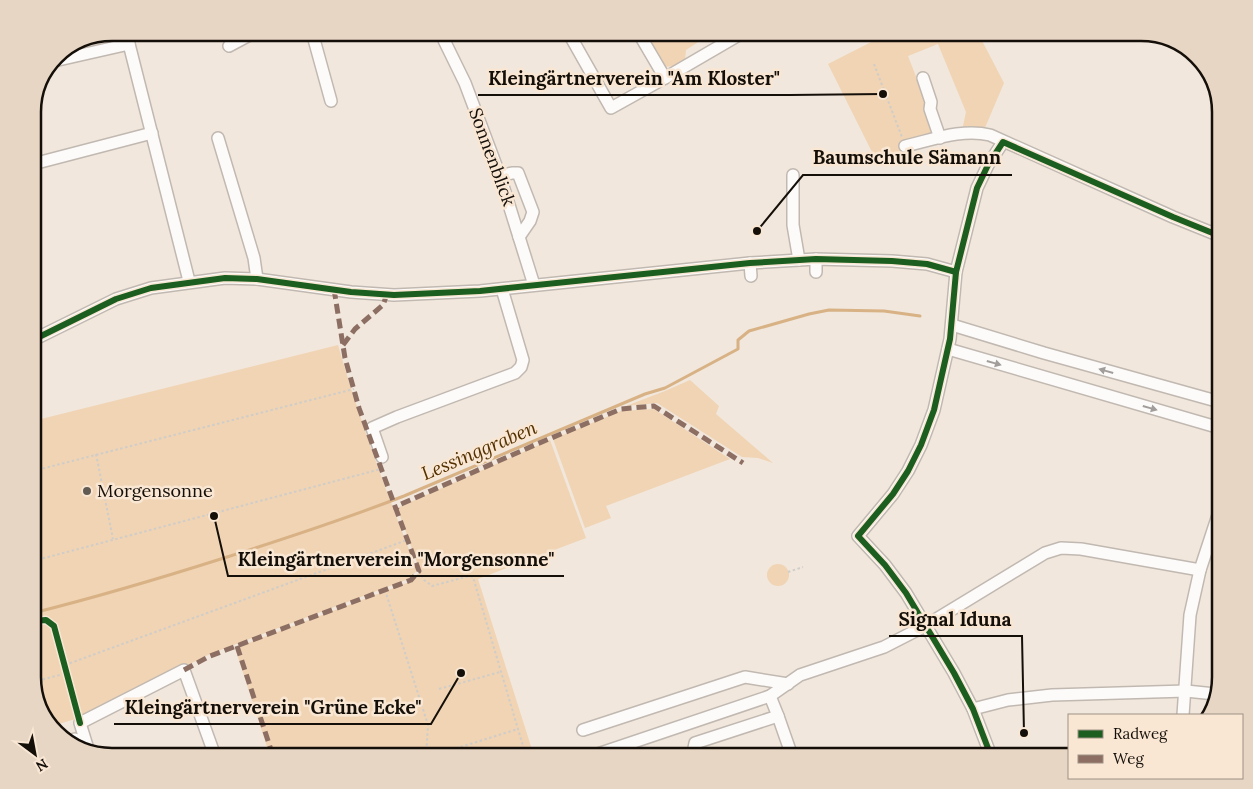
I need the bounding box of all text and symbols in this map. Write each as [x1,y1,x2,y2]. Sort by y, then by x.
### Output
callout: Kleingärtnerverein "Am Kloster" [478,61,790,95]
text: Kleingärtnerverein "Am Kloster" [488,66,780,90]
street label: Sonnenblick [464,105,521,209]
callout: Baumschule Sämann [803,141,1012,175]
text: Baumschule Sämann [813,145,1001,169]
one-way arrow [987,359,1002,367]
one-way arrow [1098,367,1114,375]
one-way arrow [1143,405,1158,413]
water label: Lessinggraben [418,415,541,485]
place label: Morgensonne [97,479,213,502]
marker: Morgensonne [81,485,93,497]
callout: Kleingärtnerverein "Morgensonne" [228,542,564,576]
text: Kleingärtnerverein "Morgensonne" [238,547,554,571]
callout: Signal Iduna [889,602,1022,636]
text: Signal Iduna [899,607,1012,631]
callout: Kleingärtnerverein "Grüne Ecke" [114,690,431,724]
text: Kleingärtnerverein "Grüne Ecke" [125,695,421,719]
legend [1068,714,1243,779]
text: Radweg [1113,724,1168,743]
north arrow [10,729,60,779]
text: Weg [1113,749,1144,768]
text: N [32,755,51,776]

